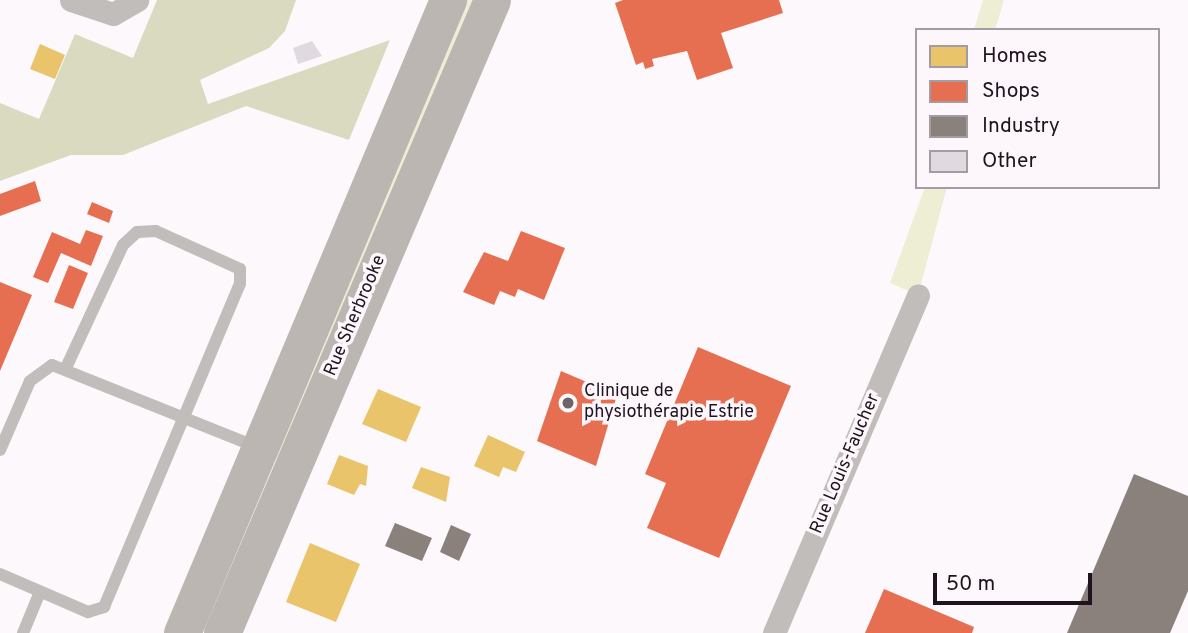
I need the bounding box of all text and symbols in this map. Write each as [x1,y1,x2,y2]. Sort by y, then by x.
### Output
legend [915,28,1160,189]
text: Homes [982,43,1047,70]
text: Shops [982,78,1040,105]
text: Industry [982,113,1060,140]
text: Other [982,148,1037,175]
street label: Rue Sherbrooke [321,252,391,380]
place label: Clinique de physiothérapie Estrie [584,382,754,424]
street label: Rue Louis-Faucher [807,391,885,537]
marker: Clinique de physiothérapie Estrie [558,393,578,413]
scale bar [936,560,1095,604]
text: 50 m [946,571,995,598]

